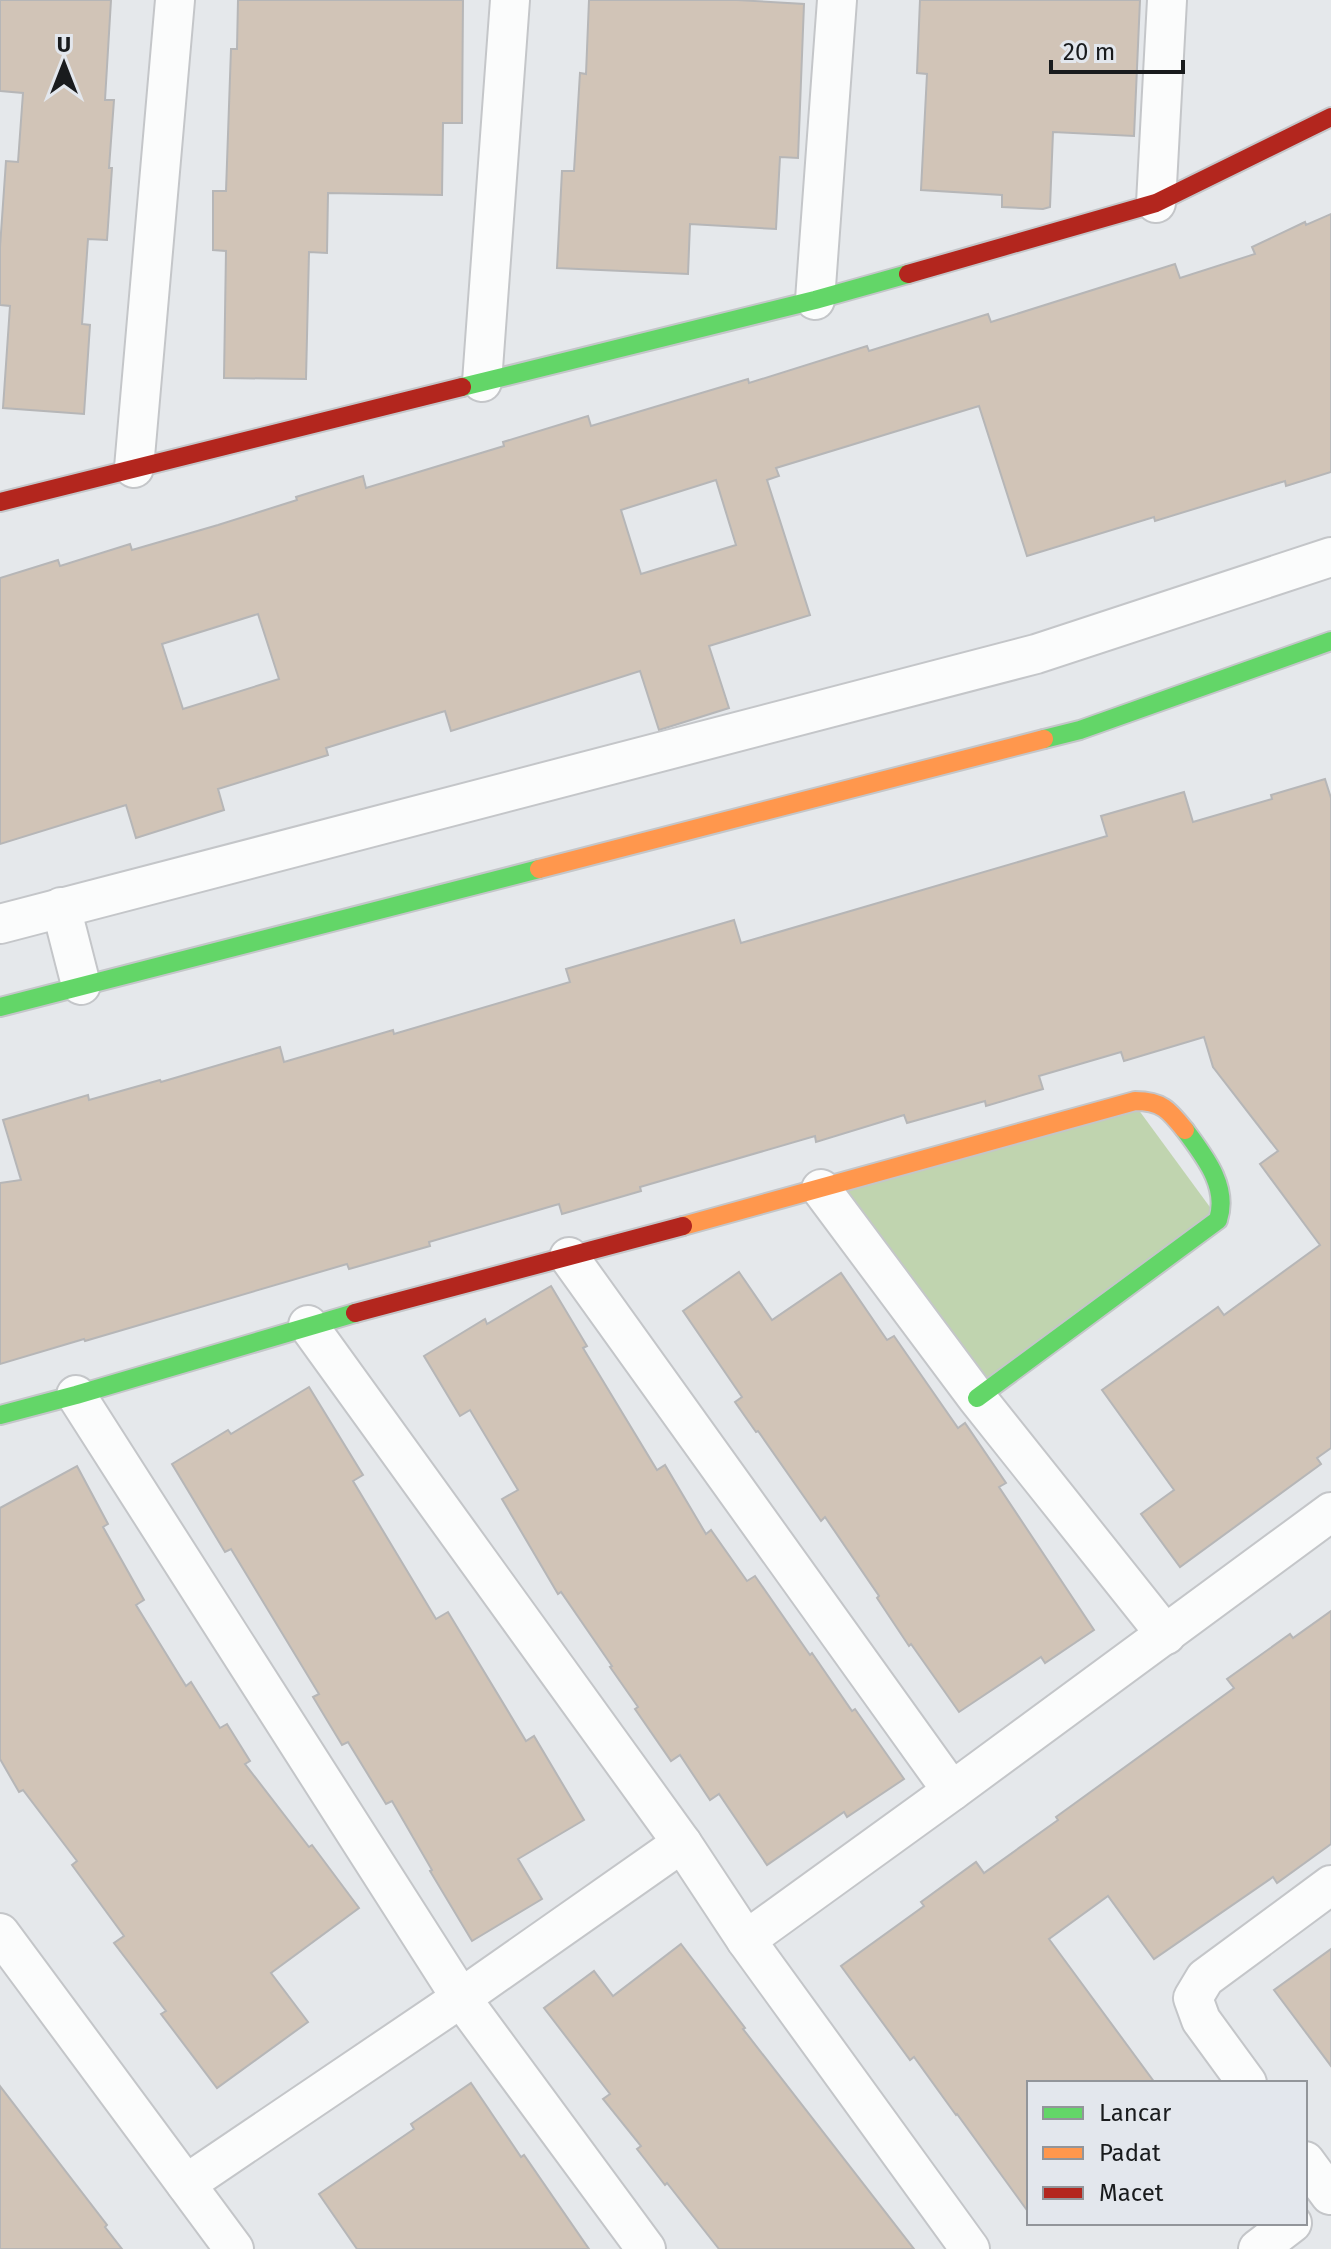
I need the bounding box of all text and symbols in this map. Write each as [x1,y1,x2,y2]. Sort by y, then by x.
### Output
north arrow [24,24,104,104]
scale bar [1051,24,1183,74]
text: U [57,31,71,58]
text: 20 m [1063,38,1115,66]
legend [1027,2081,1307,2225]
text: Lancar [1099,2099,1172,2127]
text: Padat [1099,2139,1161,2167]
text: Macet [1099,2179,1164,2207]

